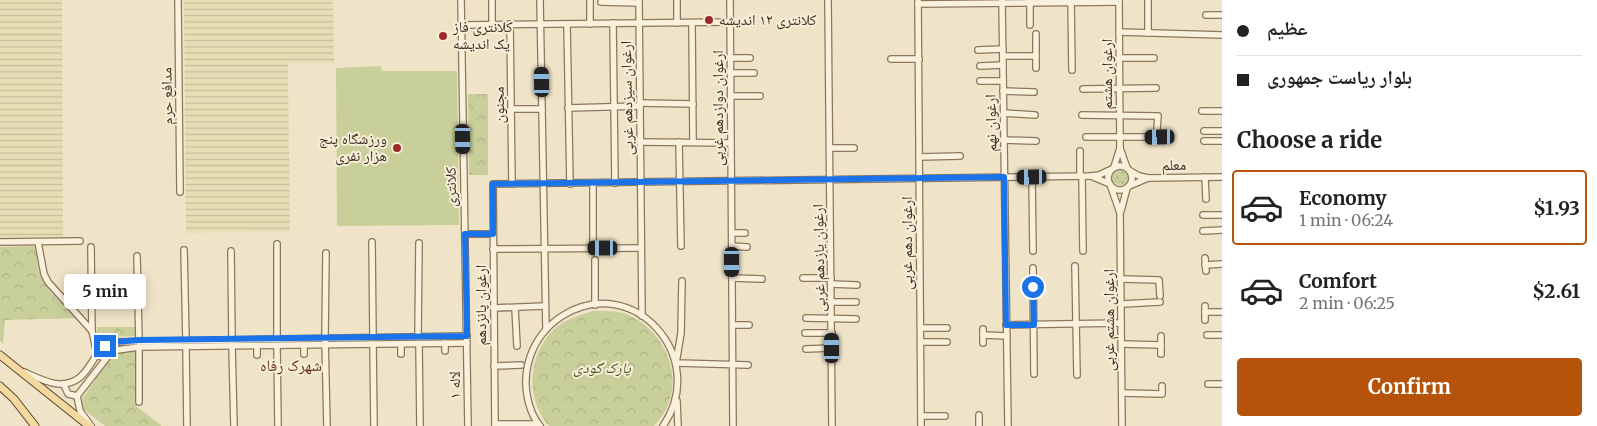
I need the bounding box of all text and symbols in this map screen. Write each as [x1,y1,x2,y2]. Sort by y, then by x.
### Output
place label: کلانتری ۱۲ اندیشه [719,10,817,30]
marker: کلانتری ۱۲ اندیشه [703,14,715,26]
text: عظیم [1267,16,1308,40]
place label: کلانتری فاز یک اندیشه [452,17,513,53]
marker: کلانتری فاز یک اندیشه [437,30,449,42]
street label: ارغوان هشتم [1097,39,1117,109]
street label: ارغوان سیزدهم غربی [616,41,638,155]
street label: ارغوان دوازدهم غربی [708,50,728,166]
text: بلوار ریاست جمهوری [1267,65,1412,89]
street label: مدافع حرم [156,67,177,125]
car [534,67,549,97]
street label: مجنون [489,86,509,124]
street label: ارغوان نهم [980,94,1002,152]
car [455,124,470,154]
text: Choose a ride [1237,126,1382,154]
place label: ورزشگاه پنج هزار نفری [319,129,387,166]
car [1144,129,1175,145]
marker: ورزشگاه پنج هزار نفری [391,142,403,154]
street label: معلم [1161,155,1187,175]
street label: کلانتری [441,167,461,207]
car [1016,169,1047,185]
icon: car [1239,185,1284,230]
text: Economy [1299,186,1387,210]
street label: ارغوان دهم غربی [897,196,917,290]
text: $1.93 [1533,196,1580,220]
street label: ارغوان یازدهم غربی [808,204,830,312]
text: 1 min · 06:24 [1299,210,1393,230]
car [588,241,618,256]
car [724,247,739,277]
street label: ارغوان پانزدهم [471,265,491,345]
icon: car [1239,268,1284,313]
street label: ارغوان هشتم غربی [1099,269,1119,371]
text: Comfort [1299,269,1377,293]
callout: 5 min [64,274,146,308]
route start [1022,276,1044,298]
text: $2.61 [1532,279,1580,303]
text: 5 min [82,281,128,301]
text: 2 min · 06:25 [1299,293,1395,313]
car [824,333,839,363]
route end [94,335,116,357]
district label: شهرک رفاه [260,355,322,375]
park label: پارک گودی [573,358,632,377]
button: Confirm [1237,358,1582,416]
street label: لاله ۱ [445,371,464,399]

